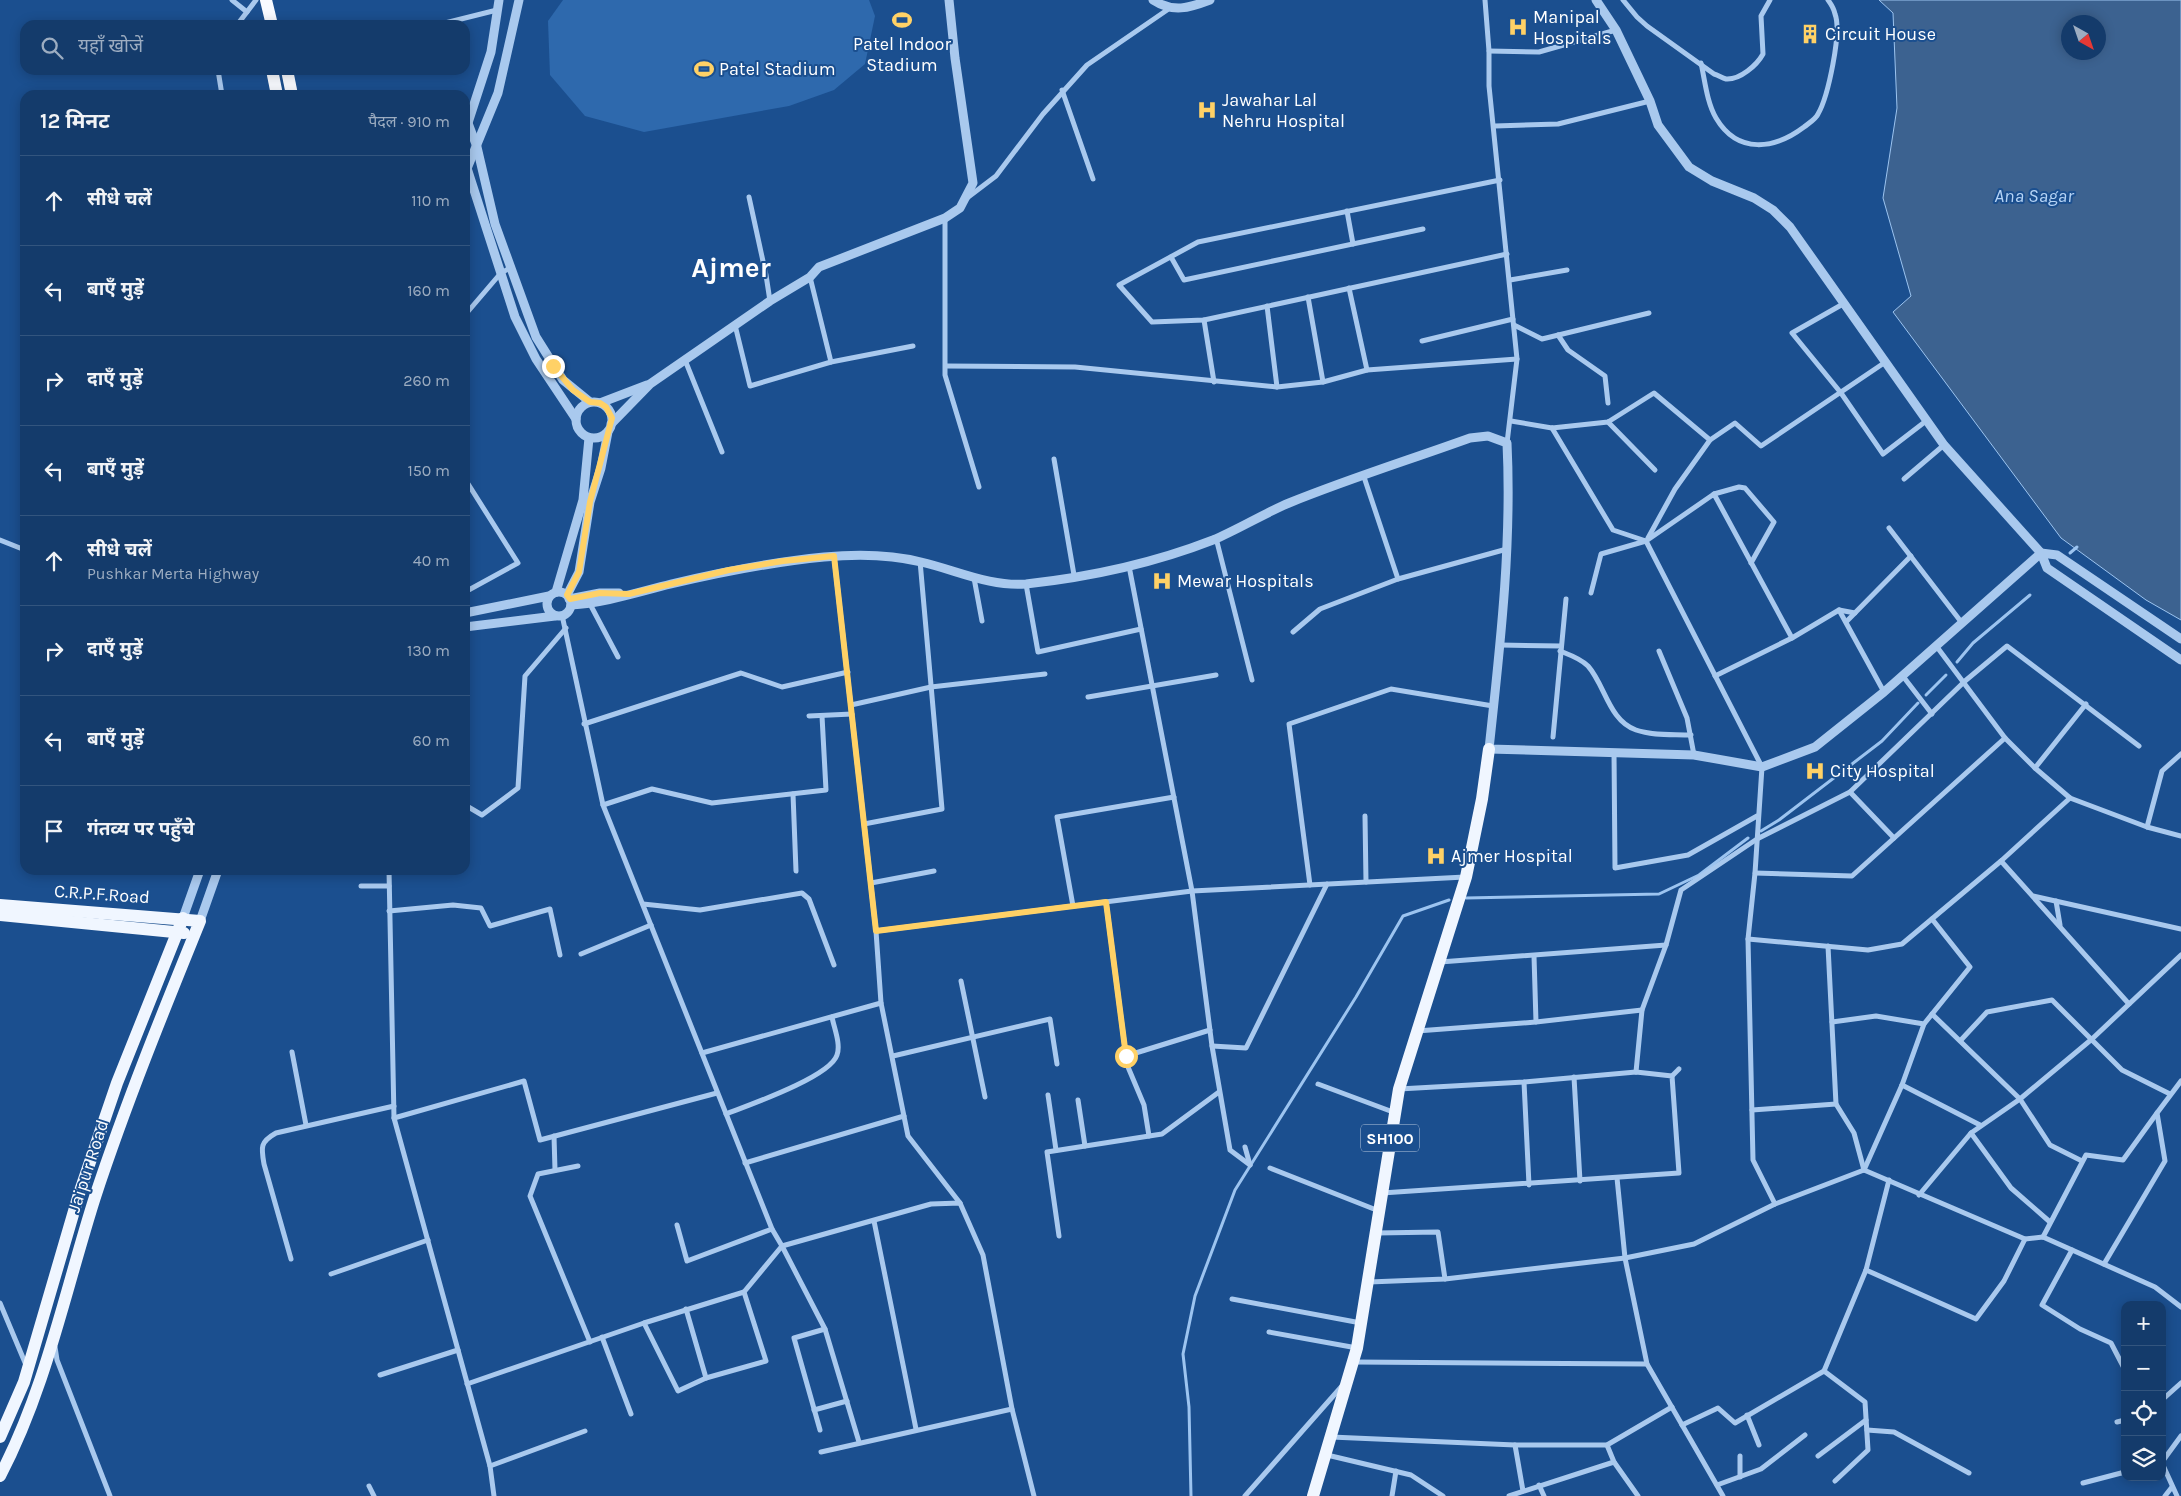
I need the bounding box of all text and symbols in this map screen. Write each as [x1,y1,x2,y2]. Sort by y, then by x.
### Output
place label: Manipal Hospitals [1533,6,1611,49]
sports icon: Patel Indoor Stadium [891,9,913,31]
north arrow [2061,15,2106,60]
hospital icon: Manipal Hospitals [1507,16,1529,38]
search box [20,20,470,75]
building icon: Circuit House [1799,23,1821,45]
place label: Circuit House [1825,23,1936,45]
place label: Patel Indoor Stadium [853,33,951,76]
icon: search [38,34,66,62]
text: यहाँ खोजें [78,35,143,57]
sports icon: Patel Stadium [693,58,715,80]
place label: Patel Stadium [719,58,836,80]
place label: Jawahar Lal Nehru Hospital [1222,89,1345,132]
hospital icon: Jawahar Lal Nehru Hospital [1196,99,1218,121]
text: 12 मिनट [40,109,110,133]
text: पैदल · 910 m [368,112,450,131]
water label: Ana Sagar [1994,185,2075,207]
icon: ahead [40,187,68,215]
text: सीधे चलें [87,188,152,210]
text: 110 m [411,191,450,210]
district label: Ajmer [691,251,771,284]
icon: left [40,277,68,305]
text: बाएँ मुड़ें [87,278,144,300]
text: 160 m [407,281,450,300]
route end [542,355,565,378]
icon: right [40,367,68,395]
text: दाएँ मुड़ें [87,368,143,390]
text: 260 m [403,371,450,390]
icon: left [40,457,68,485]
text: बाएँ मुड़ें [87,458,144,480]
text: 150 m [407,461,450,480]
text: सीधे चलें [87,539,152,561]
icon: ahead [40,547,68,575]
text: 40 m [413,551,450,570]
text: Pushkar Merta Highway [87,564,259,583]
hospital icon: Mewar Hospitals [1151,570,1173,592]
place label: Mewar Hospitals [1177,570,1314,592]
icon: right [40,637,68,665]
text: दाएँ मुड़ें [87,638,143,660]
text: 130 m [407,641,450,660]
icon: left [40,727,68,755]
text: बाएँ मुड़ें [87,728,144,750]
text: 60 m [413,731,450,750]
hospital icon: City Hospital [1804,760,1826,782]
place label: City Hospital [1830,760,1935,782]
icon: arrive [40,817,68,845]
text: गंतव्य पर पहुँचे [87,818,194,840]
hospital icon: Ajmer Hospital [1425,845,1447,867]
place label: Ajmer Hospital [1451,845,1573,867]
street label: C.R.P.F.Road [53,880,151,908]
route start [1115,1045,1138,1068]
street label: Jaipur Road [63,1117,113,1215]
road number: SH100 [1361,1124,1419,1152]
map controls [2121,1301,2166,1481]
button: + [2121,1301,2166,1346]
button: − [2121,1346,2166,1391]
button: locate [2121,1391,2166,1436]
button: layers [2121,1436,2166,1481]

